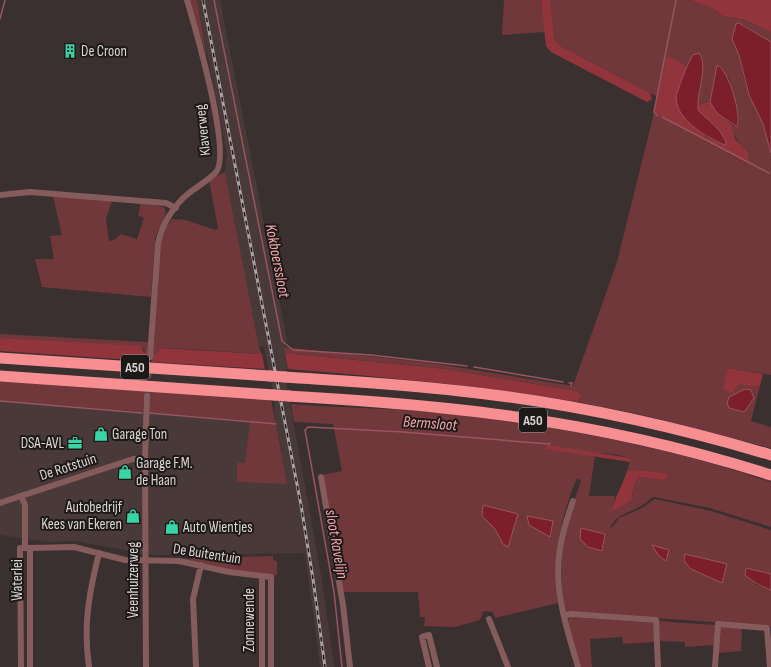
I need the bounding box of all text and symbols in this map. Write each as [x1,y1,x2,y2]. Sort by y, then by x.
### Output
place label: De Croon [81,42,127,61]
building icon: De Croon [62,43,78,59]
street label: Klaverweg [191,103,215,157]
water label: Kokboerssloot [261,223,294,301]
road number: A50 [121,355,149,379]
road number: A50 [519,408,547,432]
water label: Bermsloot [402,413,459,435]
place label: Garage Ton [112,425,167,444]
shop icon: Garage Ton [93,426,109,442]
place label: DSA-AVL [21,434,64,453]
office icon: DSA-AVL [67,435,83,451]
street label: De Rotstuin [37,449,99,485]
place label: Garage F.M. de Haan [136,454,193,490]
shop icon: Garage F.M. de Haan [117,464,133,480]
place label: Autobedrijf Kees van Ekeren [41,498,123,534]
shop icon: Autobedrijf Kees van Ekeren [125,508,141,524]
water label: sloot Ravelijn [321,508,351,580]
place label: Auto Wientjes [182,518,253,537]
shop icon: Auto Wientjes [164,519,180,535]
street label: De Buitentuin [172,539,242,569]
street label: Veenhuizerweg [124,542,143,618]
street label: Waterlei [8,559,27,601]
street label: Zonnewende [240,588,259,652]

